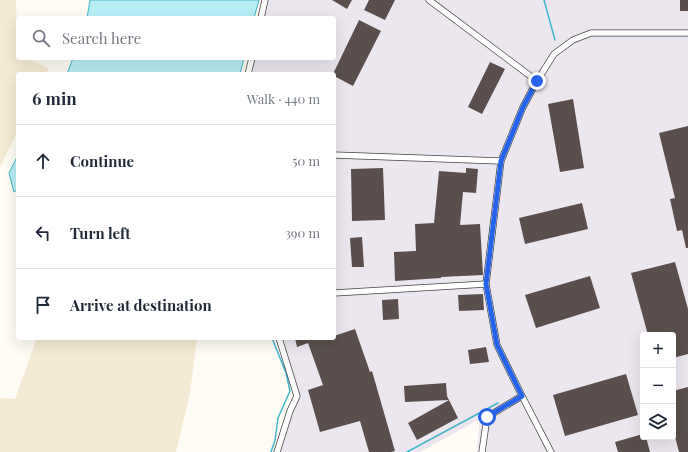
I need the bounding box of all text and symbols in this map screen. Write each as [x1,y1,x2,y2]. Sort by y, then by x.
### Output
search box [16,16,336,60]
icon: search [30,27,52,49]
text: Search here [62,28,141,48]
route end [528,72,546,90]
text: 6 min [32,87,77,109]
text: Walk · 440 m [247,90,320,107]
icon: ahead [32,150,54,172]
text: Continue [70,151,134,171]
text: 50 m [292,152,320,169]
icon: left [32,222,54,244]
text: Turn left [70,223,131,243]
text: 390 m [285,224,320,241]
icon: arrive [32,294,54,316]
text: Arrive at destination [70,295,212,315]
map controls [640,332,676,440]
button: + [640,332,676,368]
button: − [640,368,676,404]
button: layers [640,404,676,440]
route start [478,408,496,426]

